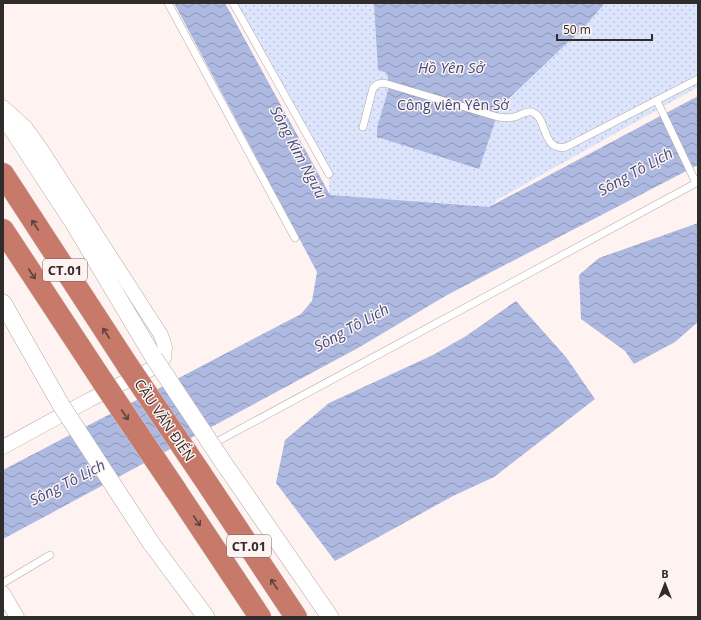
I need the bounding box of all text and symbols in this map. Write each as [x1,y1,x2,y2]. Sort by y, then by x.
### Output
scale bar [557,16,652,42]
text: 50 m [563,21,591,38]
water label: Hồ Yên Sở [418,57,486,77]
park label: Công viên Yên Sở [397,95,509,114]
water label: Sông Kim Ngưu [266,102,332,202]
water label: Sông Tô Lịch [594,142,676,200]
one-way arrow [31,219,39,230]
road number: CT.01 [43,259,87,281]
one-way arrow [28,268,36,279]
water label: Sông Tô Lịch [310,298,392,356]
one-way arrow [102,327,110,339]
street label: CẦU VĂN ĐIỂN [130,375,200,465]
one-way arrow [121,409,129,420]
water label: Sông Tô Lịch [26,454,108,510]
one-way arrow [193,516,201,527]
road number: CT.01 [227,535,271,557]
north arrow [645,564,685,604]
text: B [661,566,669,581]
one-way arrow [270,579,278,590]

